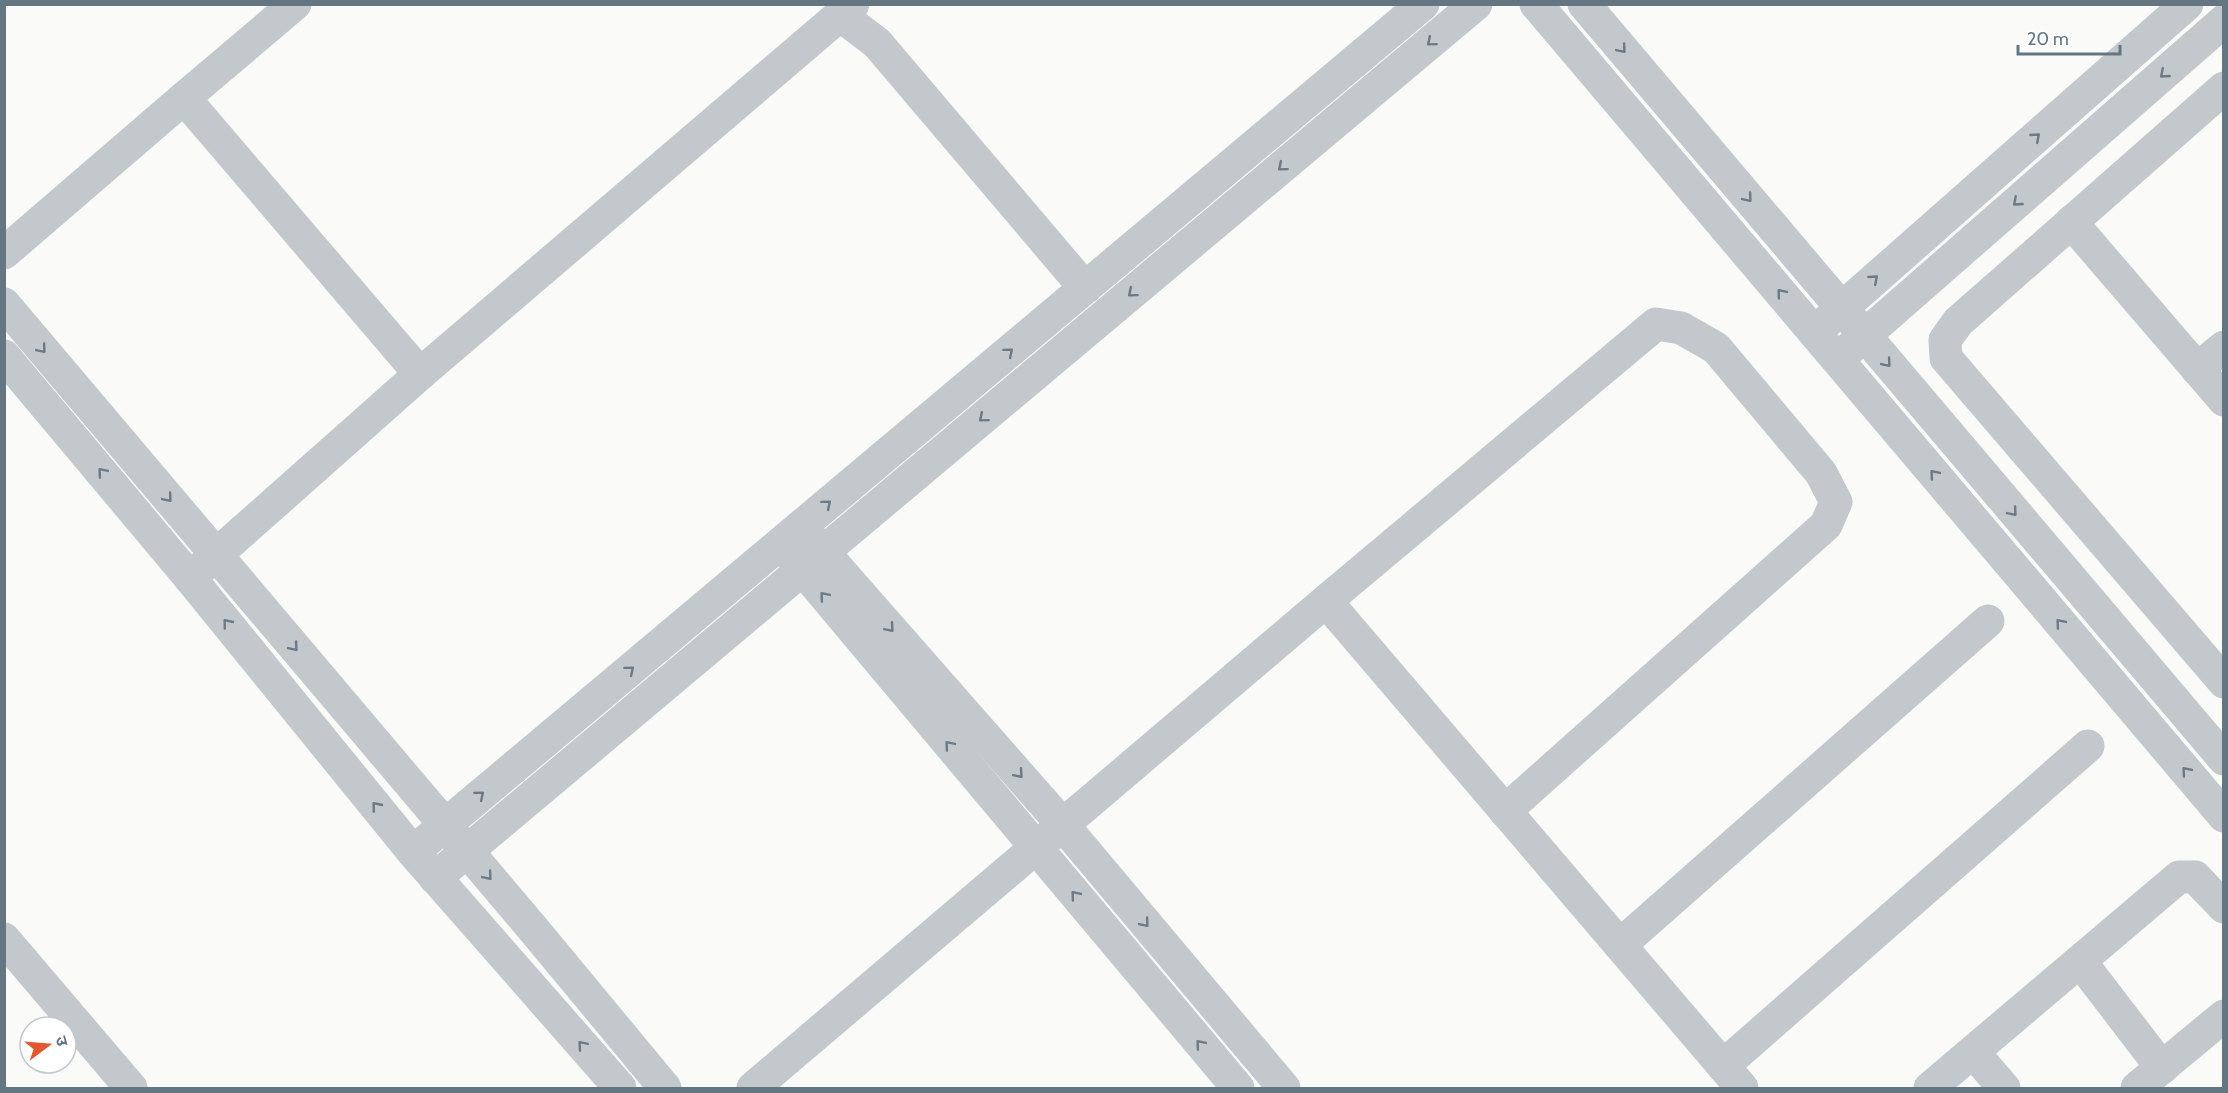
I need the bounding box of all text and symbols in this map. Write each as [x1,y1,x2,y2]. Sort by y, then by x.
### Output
scale bar [2018,18,2120,56]
text: 20 m [2027,28,2069,50]
one-way arrow [1427,35,1438,46]
one-way arrow [1614,42,1625,53]
one-way arrow [2160,66,2171,77]
one-way arrow [2029,133,2040,144]
one-way arrow [1278,160,1289,171]
one-way arrow [1740,191,1751,202]
one-way arrow [2013,195,2024,206]
one-way arrow [1867,275,1877,286]
one-way arrow [1128,286,1139,297]
one-way arrow [1777,289,1788,300]
one-way arrow [35,342,46,353]
one-way arrow [1002,348,1013,359]
one-way arrow [1880,356,1891,367]
one-way arrow [979,411,990,422]
one-way arrow [98,468,109,479]
one-way arrow [1930,470,1941,481]
one-way arrow [161,491,172,502]
one-way arrow [820,500,831,511]
one-way arrow [2006,505,2017,516]
one-way arrow [820,592,831,603]
one-way arrow [223,618,234,629]
one-way arrow [2056,618,2067,629]
one-way arrow [883,621,894,632]
one-way arrow [287,640,298,651]
one-way arrow [623,666,634,677]
one-way arrow [945,741,956,752]
one-way arrow [1012,767,1023,778]
one-way arrow [2182,767,2193,778]
one-way arrow [473,792,484,803]
one-way arrow [373,802,384,813]
one-way arrow [481,869,492,880]
one-way arrow [1071,891,1082,902]
one-way arrow [1138,916,1149,927]
north arrow [18,1015,78,1075]
text: उ [52,1034,73,1049]
one-way arrow [1196,1040,1207,1051]
one-way arrow [578,1041,589,1051]

